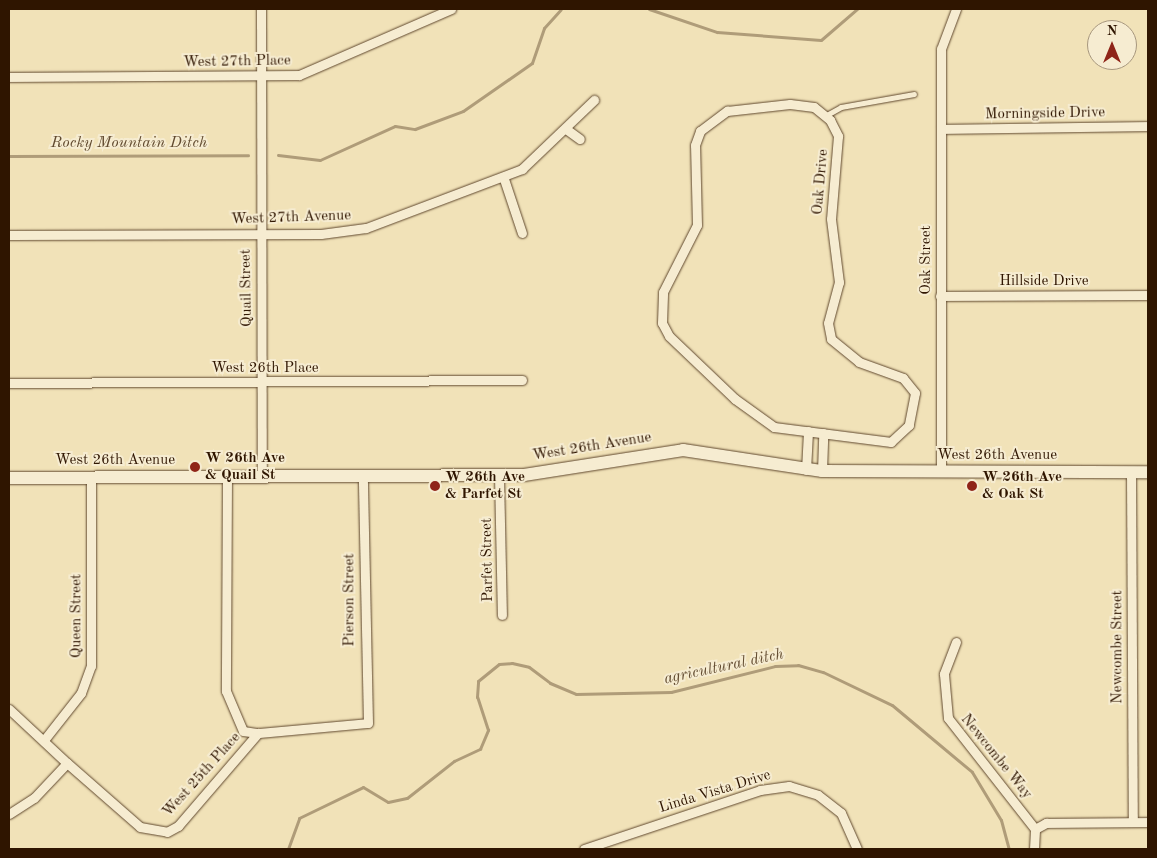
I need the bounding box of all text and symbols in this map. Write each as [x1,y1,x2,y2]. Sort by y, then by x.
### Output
north arrow [1087,20,1137,70]
text: N [1107,24,1117,38]
street label: West 27th Place [183,52,291,72]
street label: Morningside Drive [985,104,1105,124]
water label: Rocky Mountain Ditch [51,133,207,153]
street label: Oak Drive [809,148,833,216]
street label: West 27th Avenue [231,207,351,229]
street label: Oak Street [918,225,936,295]
street label: Quail Street [237,249,257,327]
street label: Hillside Drive [999,273,1089,291]
street label: West 26th Place [211,360,319,378]
street label: West 26th Avenue [531,429,653,465]
street label: West 26th Avenue [937,447,1057,465]
place label: W 26th Ave & Quail St [205,449,285,484]
street label: West 26th Avenue [55,452,175,470]
marker: W 26th Ave & Quail St [189,461,201,473]
place label: W 26th Ave & Parfet St [445,468,525,503]
place label: W 26th Ave & Oak St [982,468,1062,503]
marker: W 26th Ave & Parfet St [429,480,441,492]
marker: W 26th Ave & Oak St [966,480,978,492]
street label: Parfet Street [478,518,498,602]
street label: Pierson Street [341,553,359,647]
street label: Queen Street [68,574,86,658]
street label: Newcombe Street [1109,590,1127,704]
water label: agricultural ditch [662,645,786,689]
street label: Newcombe Way [956,711,1036,803]
street label: West 25th Place [159,729,245,821]
street label: Linda Vista Drive [657,766,773,818]

